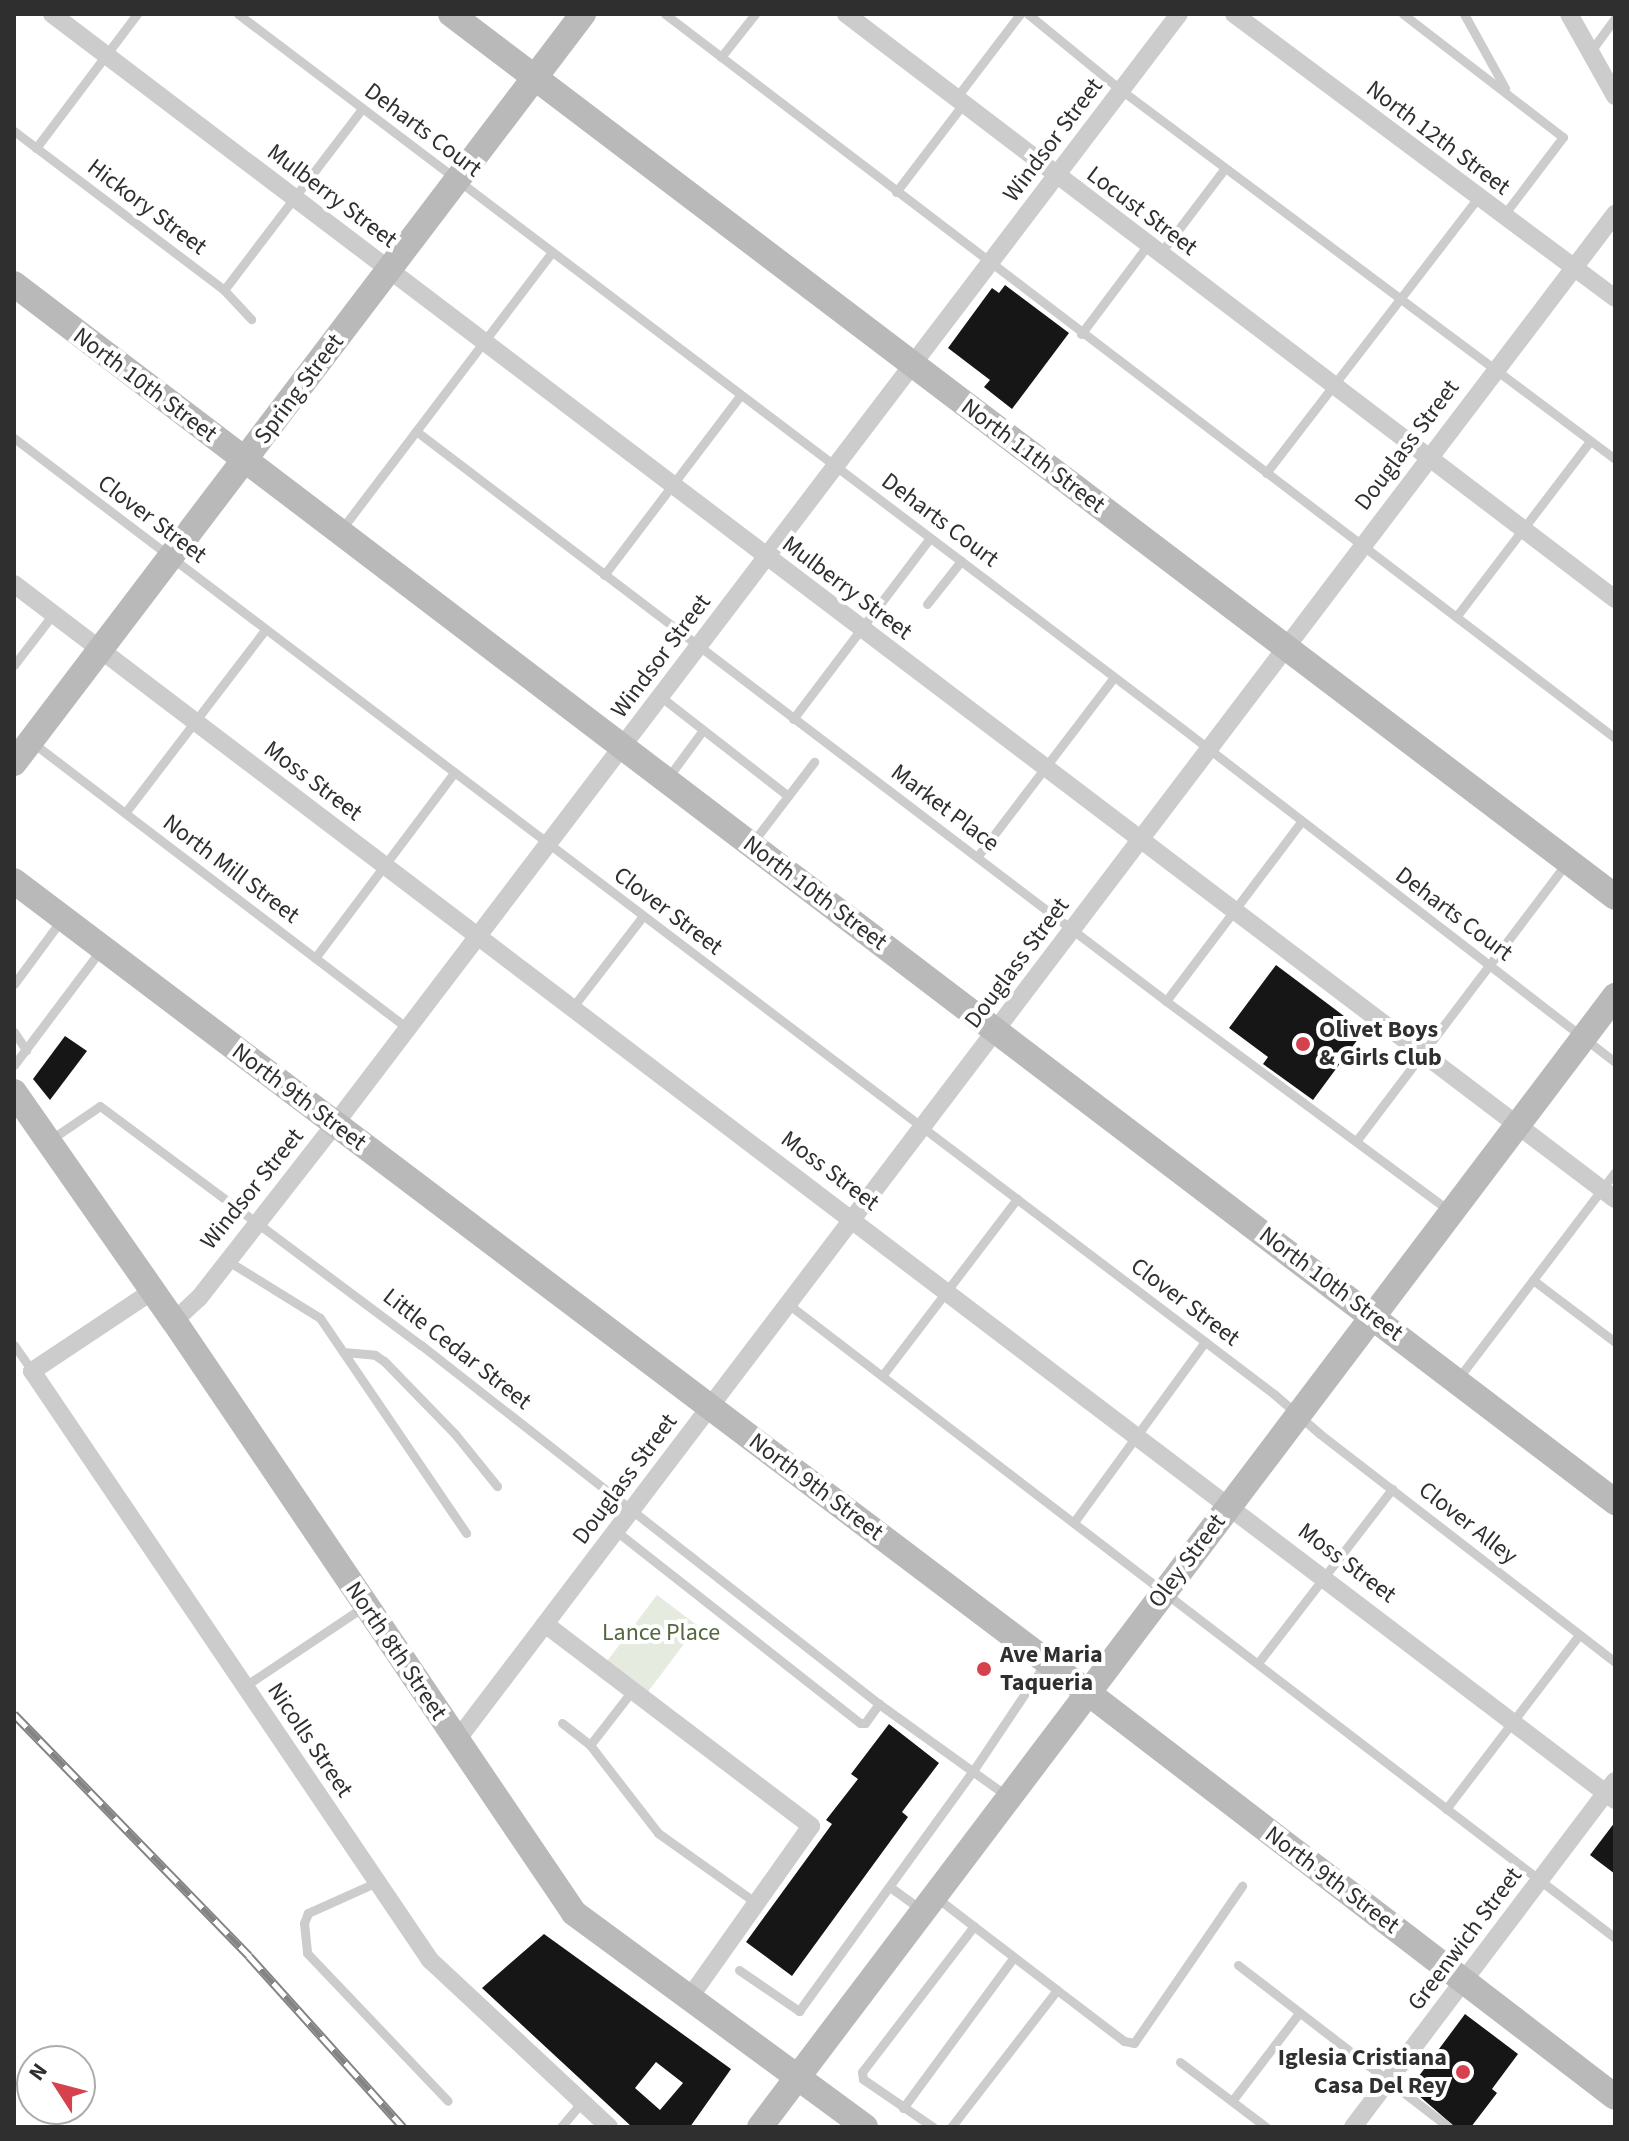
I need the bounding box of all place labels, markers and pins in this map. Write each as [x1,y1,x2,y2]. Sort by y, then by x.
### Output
place label: Olivet Boys & Girls Club [1319,1016,1442,1072]
marker: Olivet Boys & Girls Club [1294,1035,1312,1053]
place label: Ave Maria Taqueria [1000,1641,1103,1697]
marker: Ave Maria Taqueria [975,1660,993,1678]
place label: Iglesia Cristiana Casa Del Rey [1278,2044,1447,2100]
marker: Iglesia Cristiana Casa Del Rey [1454,2063,1472,2081]

